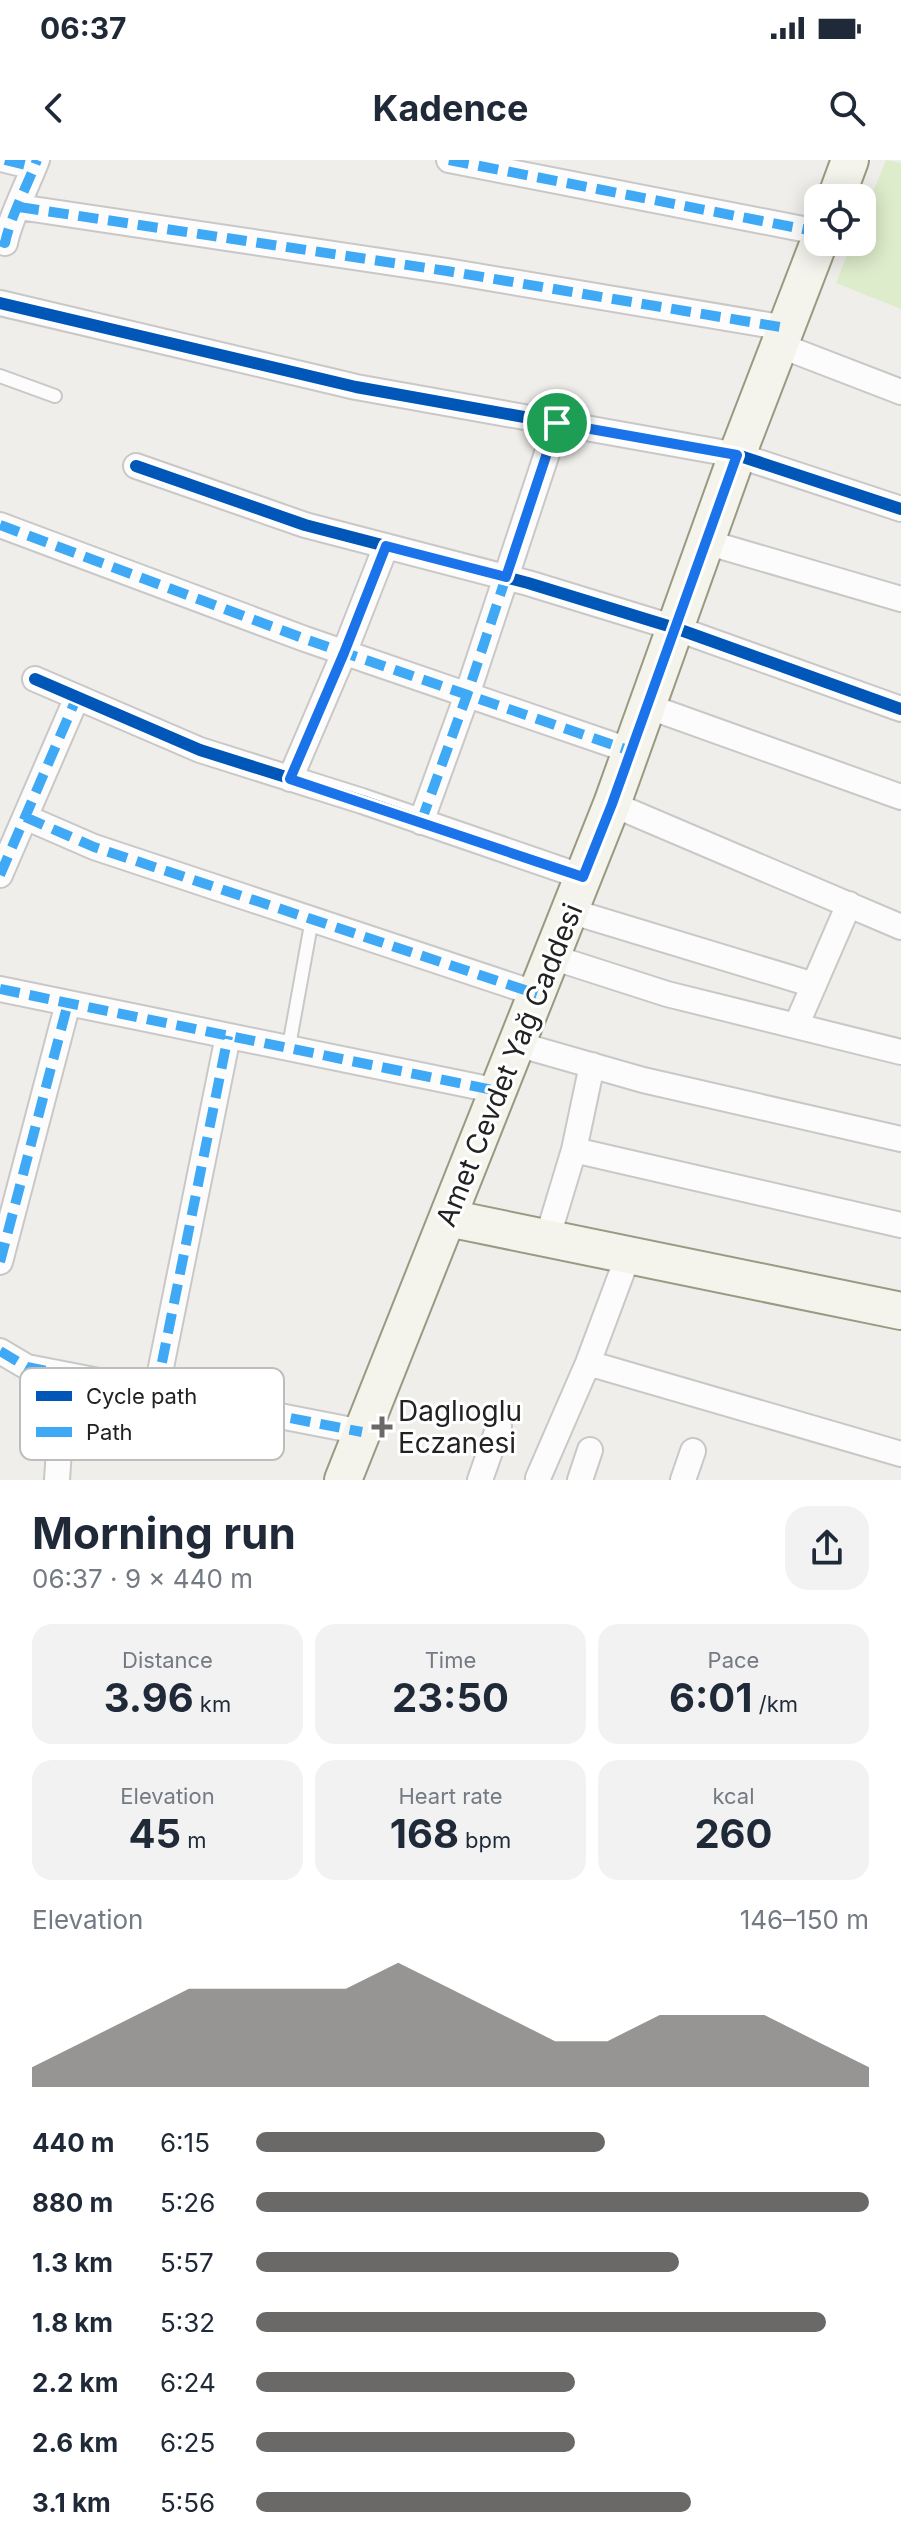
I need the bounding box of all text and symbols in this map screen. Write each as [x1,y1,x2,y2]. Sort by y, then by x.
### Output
text: 06:37 [40,10,127,46]
icon: back [32,86,76,130]
text: Kadence [373,86,528,130]
icon: search [825,86,869,130]
map controls [804,184,876,256]
button: locate [804,184,876,256]
pin [523,389,591,457]
icon: arrive [535,401,579,445]
street label: Amet Cevdet Yağ Caddesi [429,899,589,1231]
legend [20,1368,284,1460]
text: Cycle path [86,1383,197,1409]
place label: Daglıoglu Eczanesi [398,1394,522,1460]
marker: Daglıoglu Eczanesi [373,1418,391,1436]
text: Path [86,1419,133,1445]
text: Morning run [32,1506,296,1560]
button: share [785,1506,869,1590]
text: 06:37 · 9 × 440 m [32,1563,253,1594]
text: Distance [122,1647,213,1673]
text: Time [425,1647,476,1673]
text: Pace [708,1647,759,1673]
text: 3.96 [104,1673,194,1722]
text: 23:50 [392,1673,509,1722]
text: 6:01 [669,1673,753,1722]
text: km [194,1691,231,1717]
text: /km [753,1691,798,1717]
text: Elevation [120,1783,215,1809]
text: Heart rate [398,1783,503,1809]
text: kcal [712,1783,755,1809]
text: 45 [128,1809,181,1858]
text: 168 [390,1809,459,1858]
text: 260 [694,1809,773,1858]
text: m [181,1827,207,1853]
text: bpm [459,1827,511,1853]
text: Elevation [32,1904,143,1935]
text: 146–150 m [740,1904,869,1935]
text: 440 m [32,2127,115,2158]
text: 6:15 [160,2127,210,2158]
text: 880 m [32,2187,113,2218]
text: 5:26 [160,2187,215,2218]
text: 1.3 km [32,2247,113,2278]
text: 5:57 [160,2247,214,2278]
text: 1.8 km [32,2307,113,2338]
text: 5:32 [160,2307,215,2338]
text: 2.2 km [32,2367,118,2398]
text: 6:24 [160,2367,216,2398]
text: 2.6 km [32,2427,118,2458]
text: 6:25 [160,2427,215,2458]
text: 3.1 km [32,2487,111,2518]
text: 5:56 [160,2487,215,2518]

